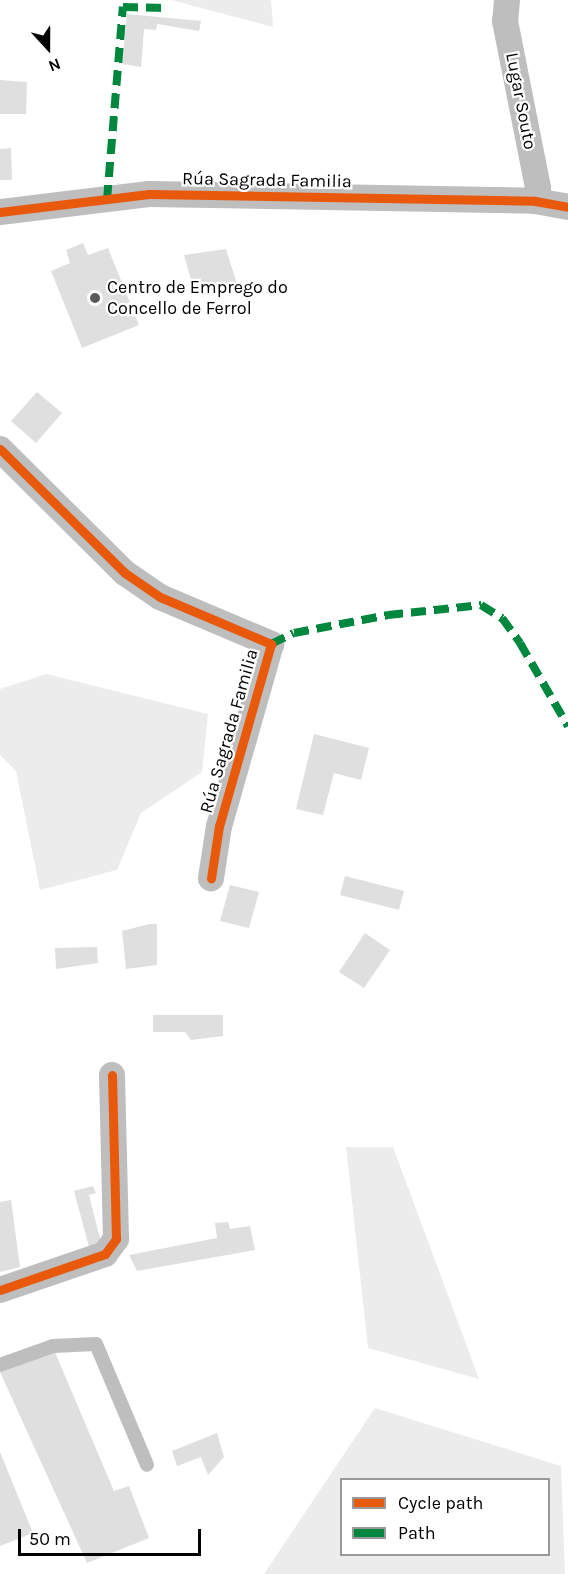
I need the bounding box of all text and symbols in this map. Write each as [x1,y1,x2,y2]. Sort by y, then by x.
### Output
north arrow [18,18,78,78]
street label: Lugar Souto [501,51,541,151]
text: N [46,54,63,76]
street label: Rúa Sagrada Familia [182,168,352,192]
place label: Centro de Emprego do Concello de Ferrol [107,277,288,320]
marker: Centro de Emprego do Concello de Ferrol [88,291,102,305]
street label: Rúa Sagrada Familia [195,646,263,816]
legend [340,1478,550,1556]
text: Cycle path [398,1492,483,1514]
scale bar [21,1517,204,1555]
text: Path [398,1522,436,1544]
text: 50 m [29,1528,71,1550]

